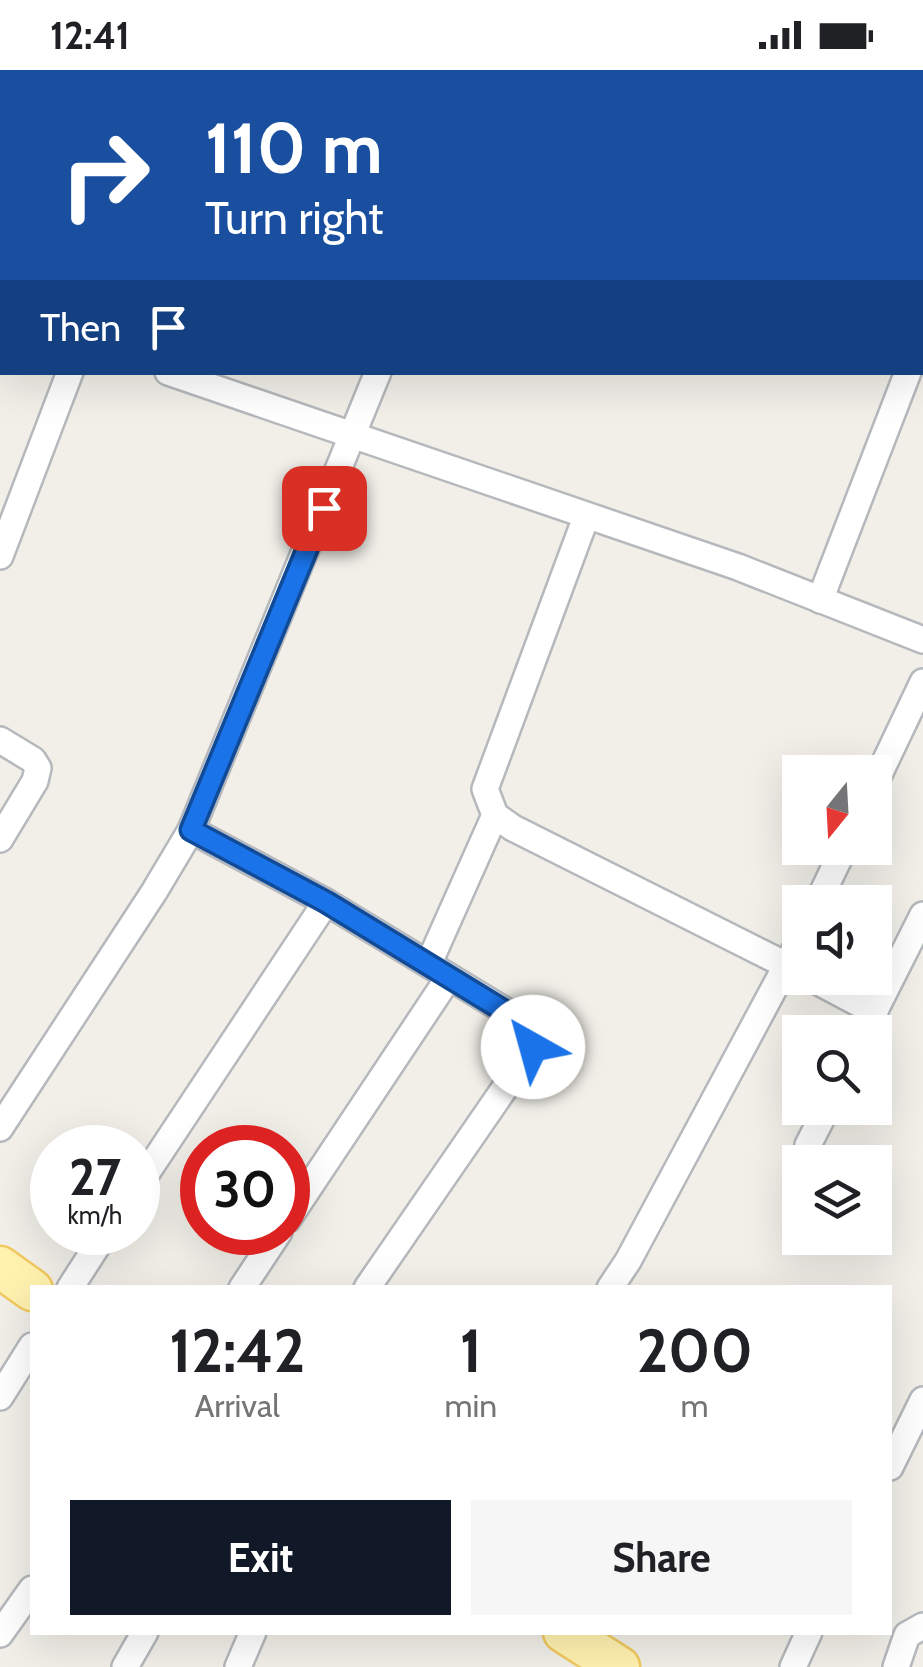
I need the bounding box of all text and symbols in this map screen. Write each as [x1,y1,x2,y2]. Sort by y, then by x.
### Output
text: 12:41 [50,12,130,59]
text: 110 m [205,105,383,191]
icon: right [40,110,170,240]
text: Turn right [205,191,384,245]
icon: arrive [141,300,196,355]
text: Then [40,304,121,351]
pin [282,466,367,551]
icon: arrive [297,481,352,536]
north arrow [782,755,892,865]
map controls [782,755,892,1255]
button: sound [782,885,892,995]
position arrow [481,995,585,1099]
button: search [782,1015,892,1125]
speed limit sign: 30 [180,1125,310,1255]
button: layers [782,1145,892,1255]
text: 27 [69,1147,121,1208]
text: km/h [68,1200,122,1230]
text: 12:42 [169,1314,305,1387]
text: 1 [460,1314,482,1387]
text: 200 [636,1314,753,1387]
text: Arrival [195,1386,280,1425]
text: min [444,1386,497,1425]
text: m [681,1386,709,1425]
button: Exit [70,1500,451,1615]
button: Share [471,1500,852,1615]

